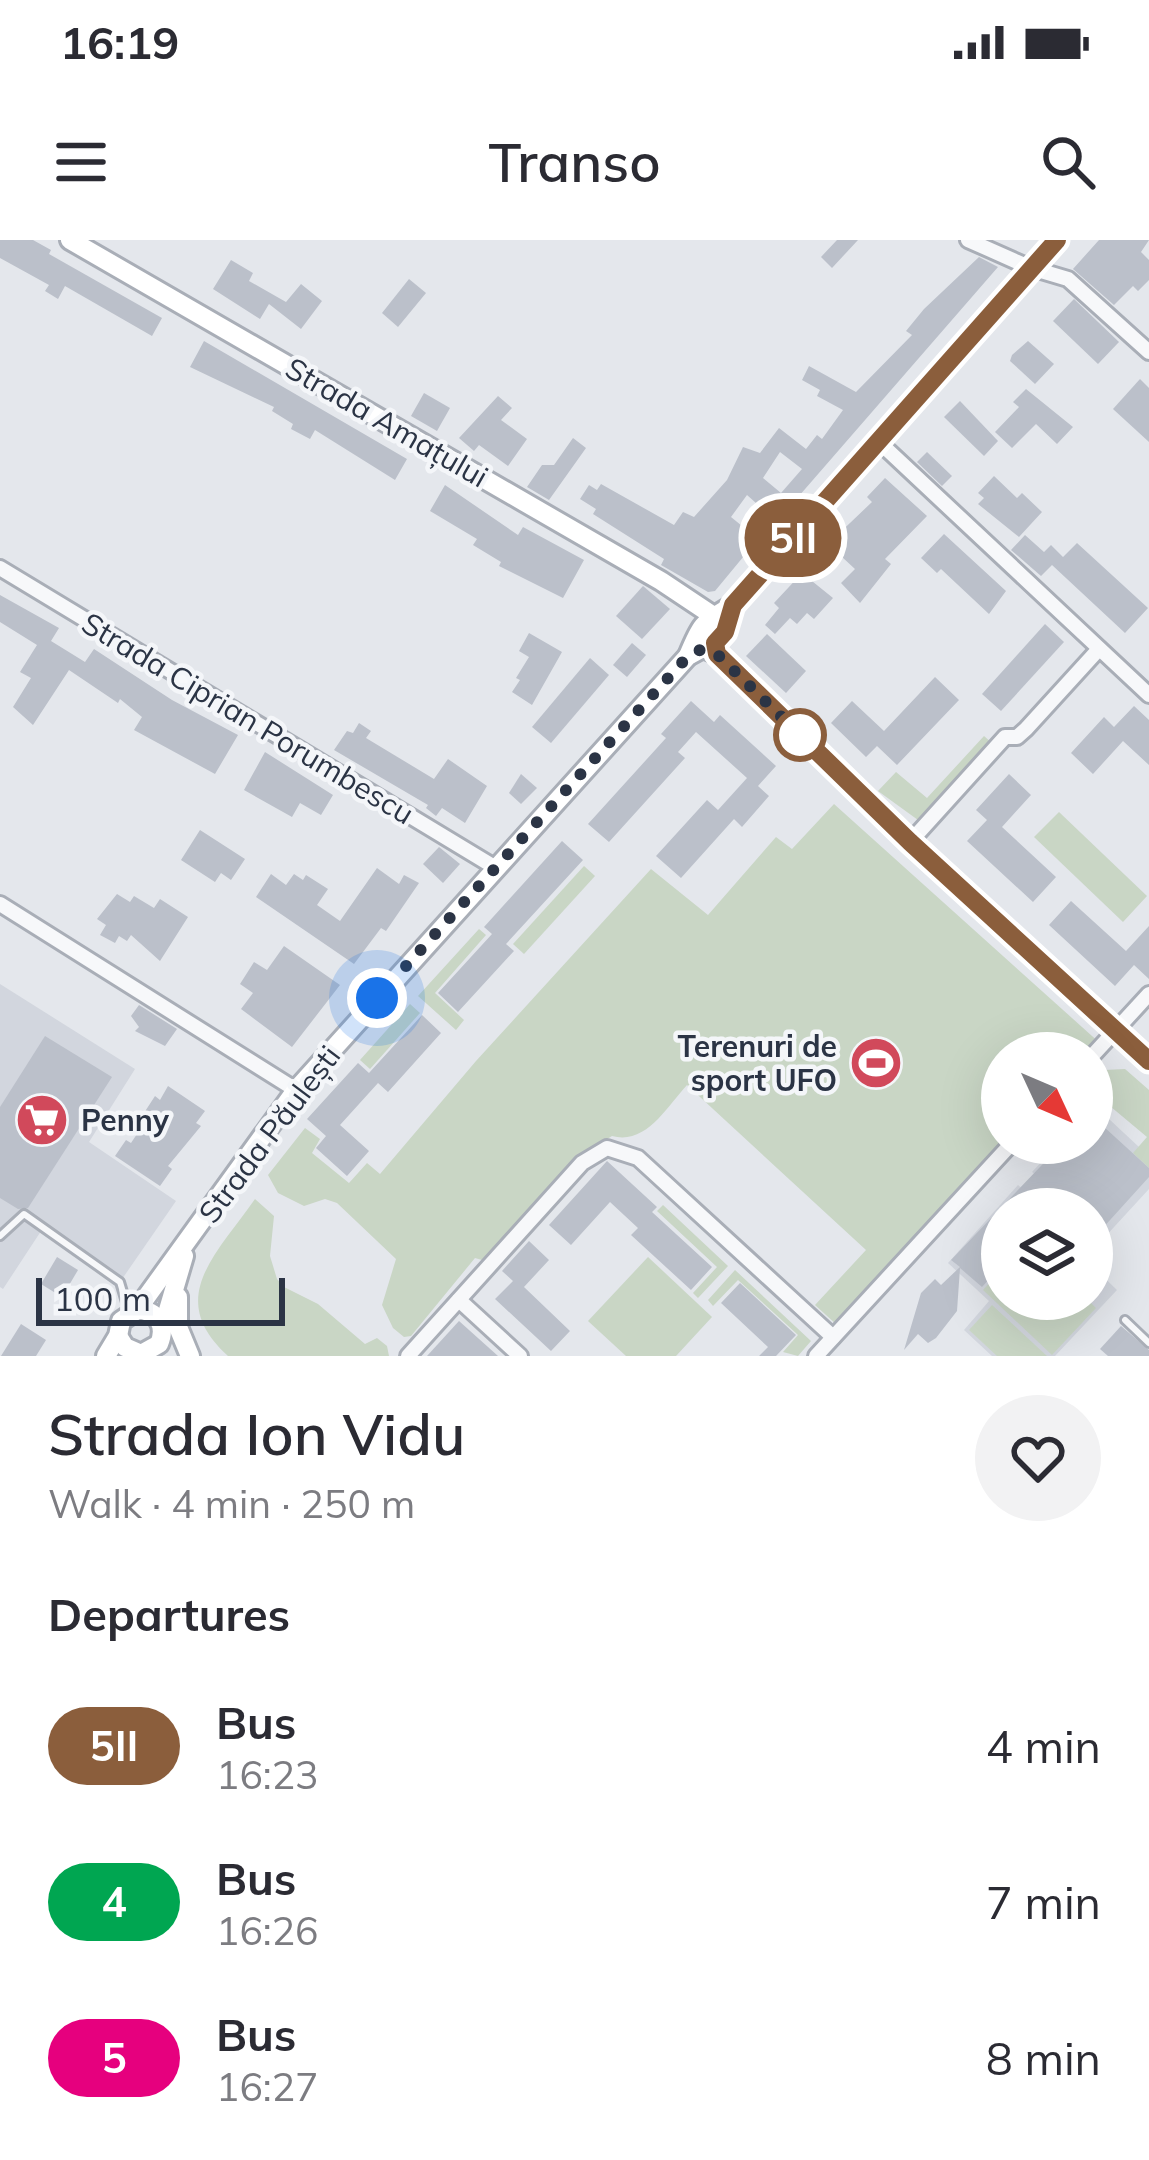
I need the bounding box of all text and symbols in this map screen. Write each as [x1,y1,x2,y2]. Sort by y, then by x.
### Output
text: 16:19 [60,14,179,70]
text: Transo [488,128,661,196]
icon: menu [48,129,114,195]
icon: search [1035,129,1101,195]
street label: Strada Amațului [279,349,495,495]
line badge: 5II [724,499,862,577]
text: 5II [768,511,818,564]
street label: Strada Ciprian Porumbescu [75,604,421,832]
unlabelled marker [775,710,825,760]
your location [347,968,407,1028]
place label: Terenuri de sport UFO [677,1027,837,1099]
north arrow [981,1032,1113,1164]
map controls [981,1032,1113,1320]
sports icon: Terenuri de sport UFO [848,1035,904,1091]
street label: Strada Păulești [190,1038,348,1230]
supermarket icon: Penny [14,1092,70,1148]
place label: Penny [81,1101,170,1139]
button: layers [981,1188,1113,1320]
scale bar [36,1272,285,1325]
text: 100 m [54,1278,151,1319]
button: heart [975,1395,1101,1521]
text: Strada Ion Vidu [48,1398,465,1469]
text: Walk · 4 min · 250 m [48,1479,415,1528]
text: Departures [48,1586,290,1642]
text: Bus [216,1694,296,1750]
text: 4 min [986,1718,1101,1774]
text: 5II [89,1719,139,1772]
text: 16:23 [216,1750,319,1799]
text: Bus [216,1850,296,1906]
text: 7 min [986,1874,1101,1930]
text: 4 [101,1875,127,1928]
text: 16:26 [216,1906,319,1955]
text: Bus [216,2006,296,2062]
text: 8 min [986,2030,1101,2086]
text: 5 [101,2031,127,2084]
text: 16:27 [216,2062,319,2111]

